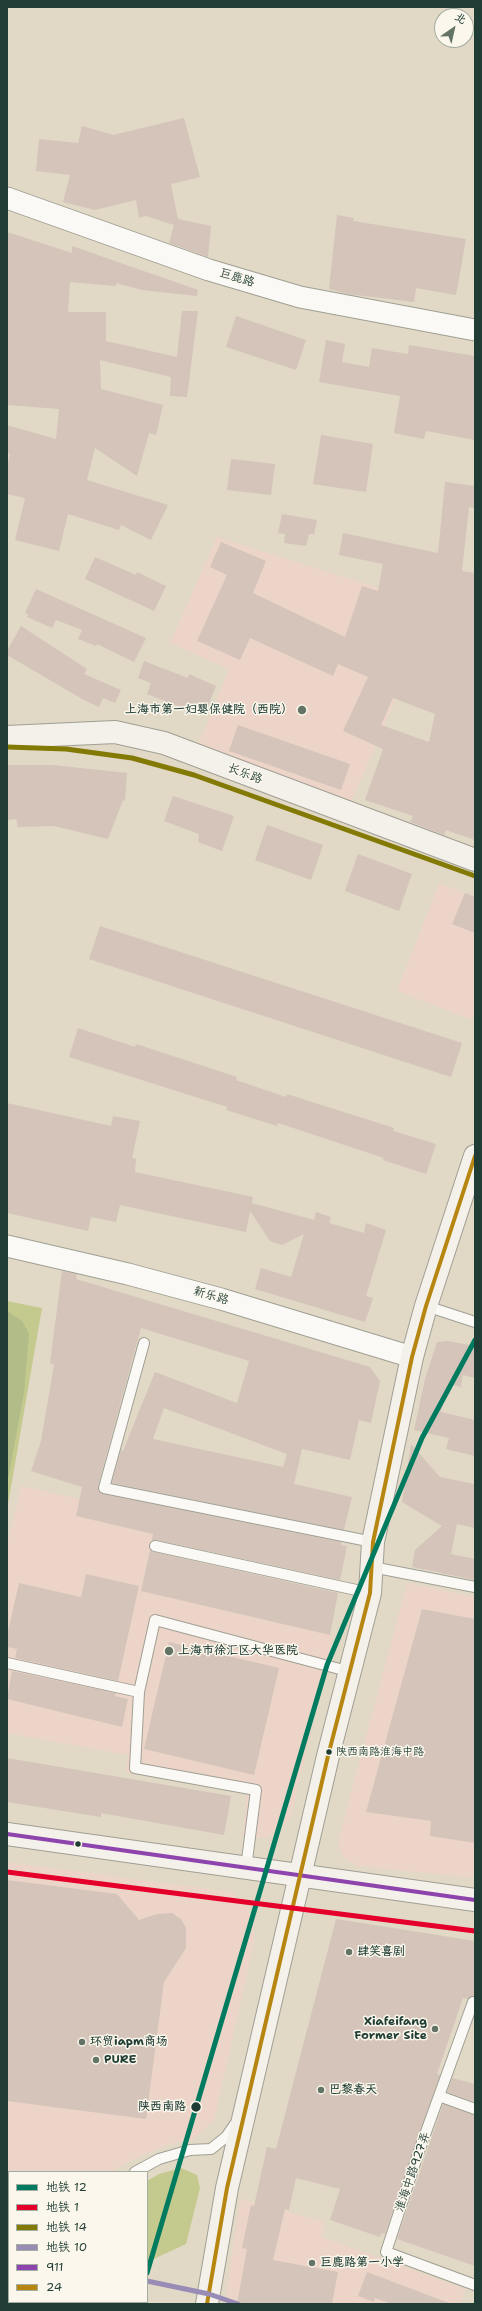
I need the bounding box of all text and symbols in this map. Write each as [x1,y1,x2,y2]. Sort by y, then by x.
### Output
north arrow [434,8,474,48]
text: 北 [452,9,469,28]
street label: 巨鹿路 [218,266,256,290]
place label: 上海市第一妇婴保健院（西院） [125,703,293,717]
marker: 上海市第一妇婴保健院（西院） [296,704,308,716]
street label: 长乐路 [226,761,264,787]
street label: 新乐路 [192,1284,230,1308]
place label: 上海市徐汇区大华医院 [178,1644,298,1658]
marker: 上海市徐汇区大华医院 [163,1645,175,1657]
place label: 陕西南路淮海中路 [336,1745,424,1759]
marker: 陕西南路淮海中路 [324,1747,334,1757]
unlabelled marker [73,1839,83,1849]
place label: 肆笑喜剧 [357,1945,405,1959]
marker: 肆笑喜剧 [344,1947,354,1957]
place label: Xiafeifang Former Site [354,2015,427,2043]
marker: Xiafeifang Former Site [430,2024,440,2034]
place label: 环贸iapm商场 [90,2035,168,2049]
marker: 环贸iapm商场 [77,2037,87,2047]
place label: PURE [104,2053,136,2067]
marker: PURE [91,2055,101,2065]
place label: 巴黎春天 [329,2083,377,2097]
marker: 巴黎春天 [316,2085,326,2095]
place label: 陕西南路 [138,2100,186,2114]
marker: 陕西南路 [189,2100,203,2114]
street label: 淮海中路927弄 [393,2130,433,2214]
legend [8,2171,148,2303]
text: 地铁 12 [46,2179,87,2195]
text: 地铁 1 [46,2199,79,2215]
text: 地铁 14 [46,2219,87,2235]
text: 地铁 10 [46,2239,87,2255]
place label: 巨鹿路第一小学 [320,2256,404,2270]
marker: 巨鹿路第一小学 [307,2258,317,2268]
text: 911 [46,2259,64,2275]
text: 24 [46,2279,62,2295]

